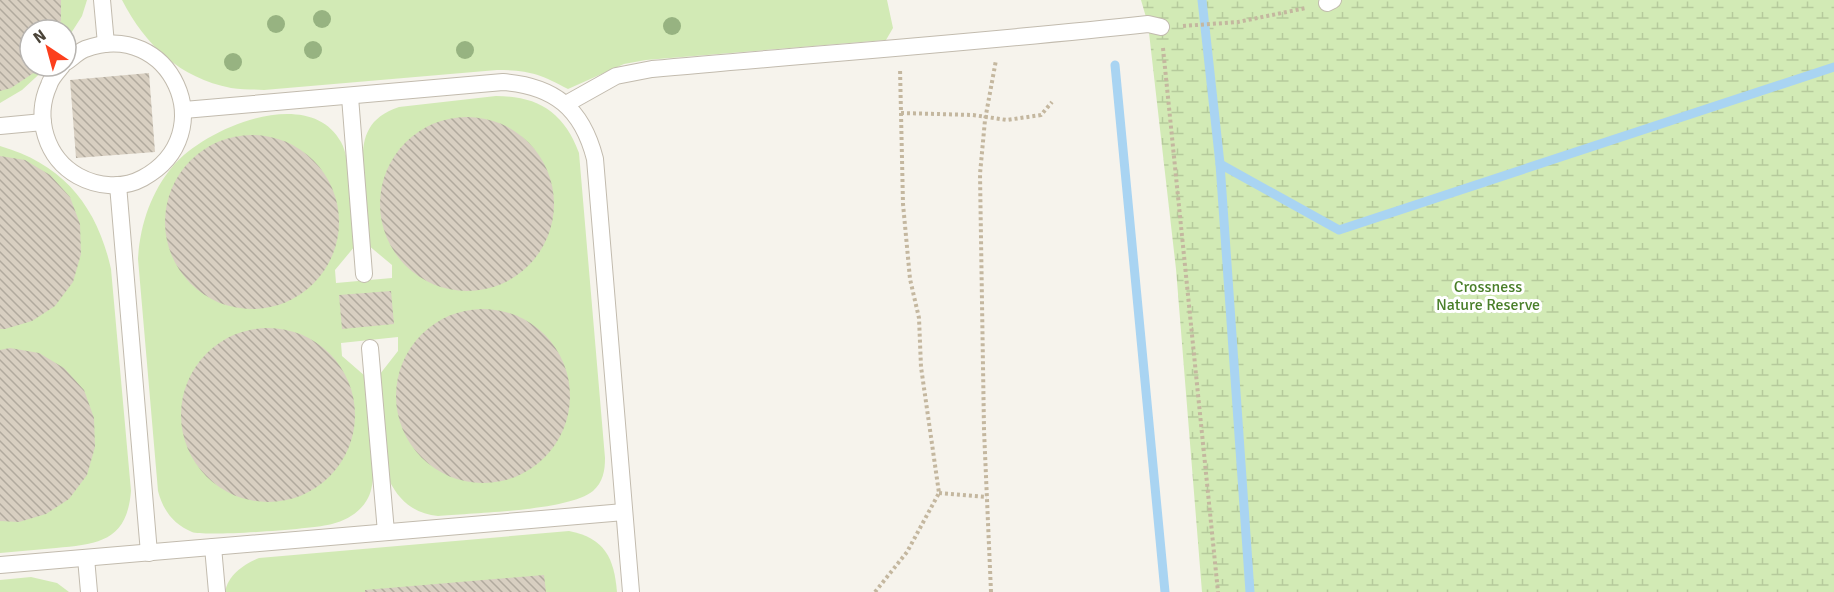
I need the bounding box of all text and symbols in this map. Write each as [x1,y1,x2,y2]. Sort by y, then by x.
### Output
north arrow [18,18,78,78]
text: N [29,25,50,48]
park label: Crossness Nature Reserve [1436,277,1540,315]

